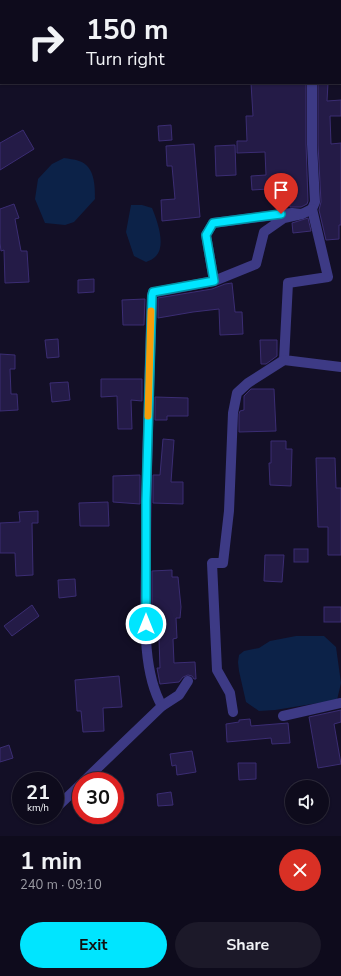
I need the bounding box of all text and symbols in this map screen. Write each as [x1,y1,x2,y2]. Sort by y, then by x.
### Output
text: 150 m [86,11,169,49]
icon: right [20,16,72,68]
text: Turn right [86,47,165,71]
pin [264,173,298,214]
icon: arrive [270,179,292,201]
position arrow [125,603,167,645]
speed limit sign: 30 [72,772,124,824]
text: 21 [26,779,50,806]
map controls [285,780,329,824]
button: sound [285,780,329,824]
text: km/h [27,801,49,815]
text: 1 min [20,845,82,877]
button: close [279,849,321,891]
text: 240 m · 09:10 [20,876,102,894]
button: Exit [20,922,167,968]
button: Share [175,922,321,968]

